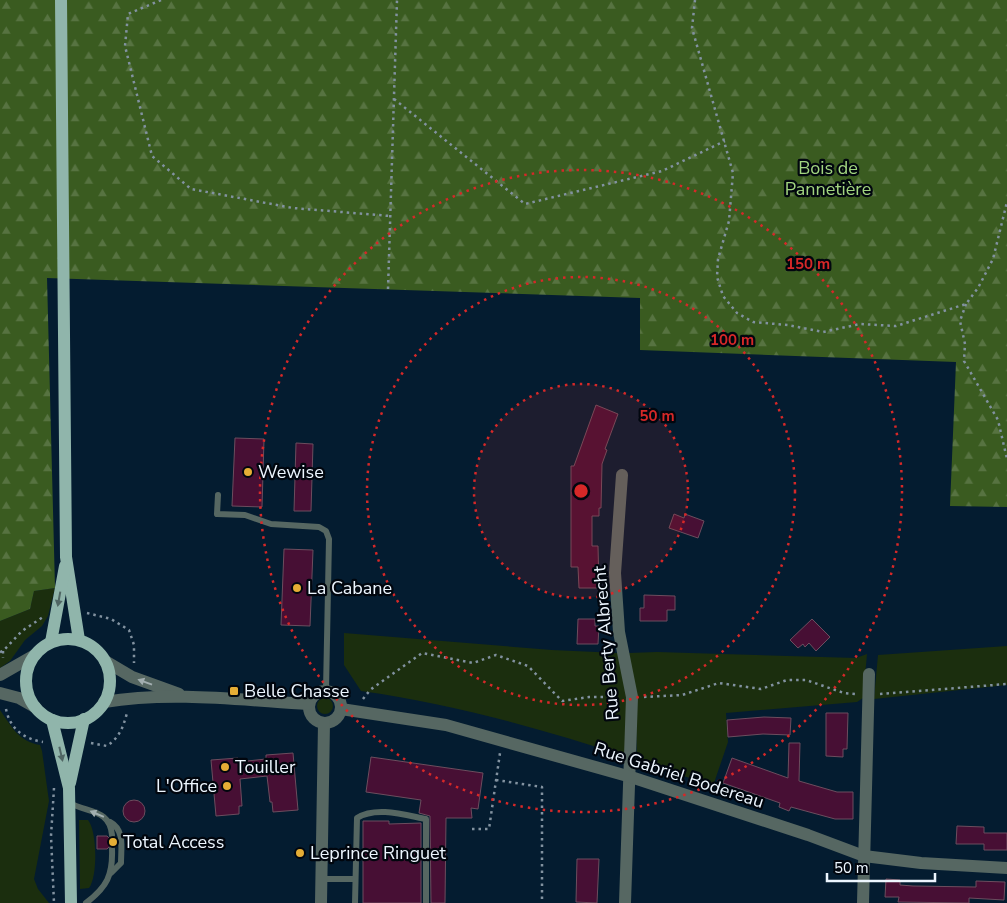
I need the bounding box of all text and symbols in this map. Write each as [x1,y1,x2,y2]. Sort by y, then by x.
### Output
park label: Bois de Pannetière [785,156,871,201]
text: 150 m [786,254,830,274]
text: 100 m [710,330,754,350]
text: 50 m [639,406,675,426]
place label: Wewise [258,460,324,484]
marker: Wewise [242,466,254,478]
centre of rings [572,482,590,500]
street label: Rue Berty Albrecht [587,564,625,721]
place label: La Cabane [307,576,392,600]
marker: La Cabane [291,582,303,594]
one-way arrow [54,592,62,608]
one-way arrow [138,678,153,685]
place label: Belle Chasse [244,679,349,703]
marker: Belle Chasse [228,685,240,697]
street label: Rue Gabriel Bodereau [591,736,767,814]
one-way arrow [57,746,65,761]
place label: Touiller [235,755,296,779]
marker: Touiller [219,761,231,773]
place label: L'Office [156,774,217,798]
marker: L'Office [221,780,233,792]
one-way arrow [90,809,104,817]
place label: Total Access [123,830,224,854]
marker: Total Access [107,836,119,848]
place label: Leprince Ringuet [310,841,447,865]
marker: Leprince Ringuet [294,847,306,859]
scale bar [827,850,934,882]
text: 50 m [834,858,869,878]

